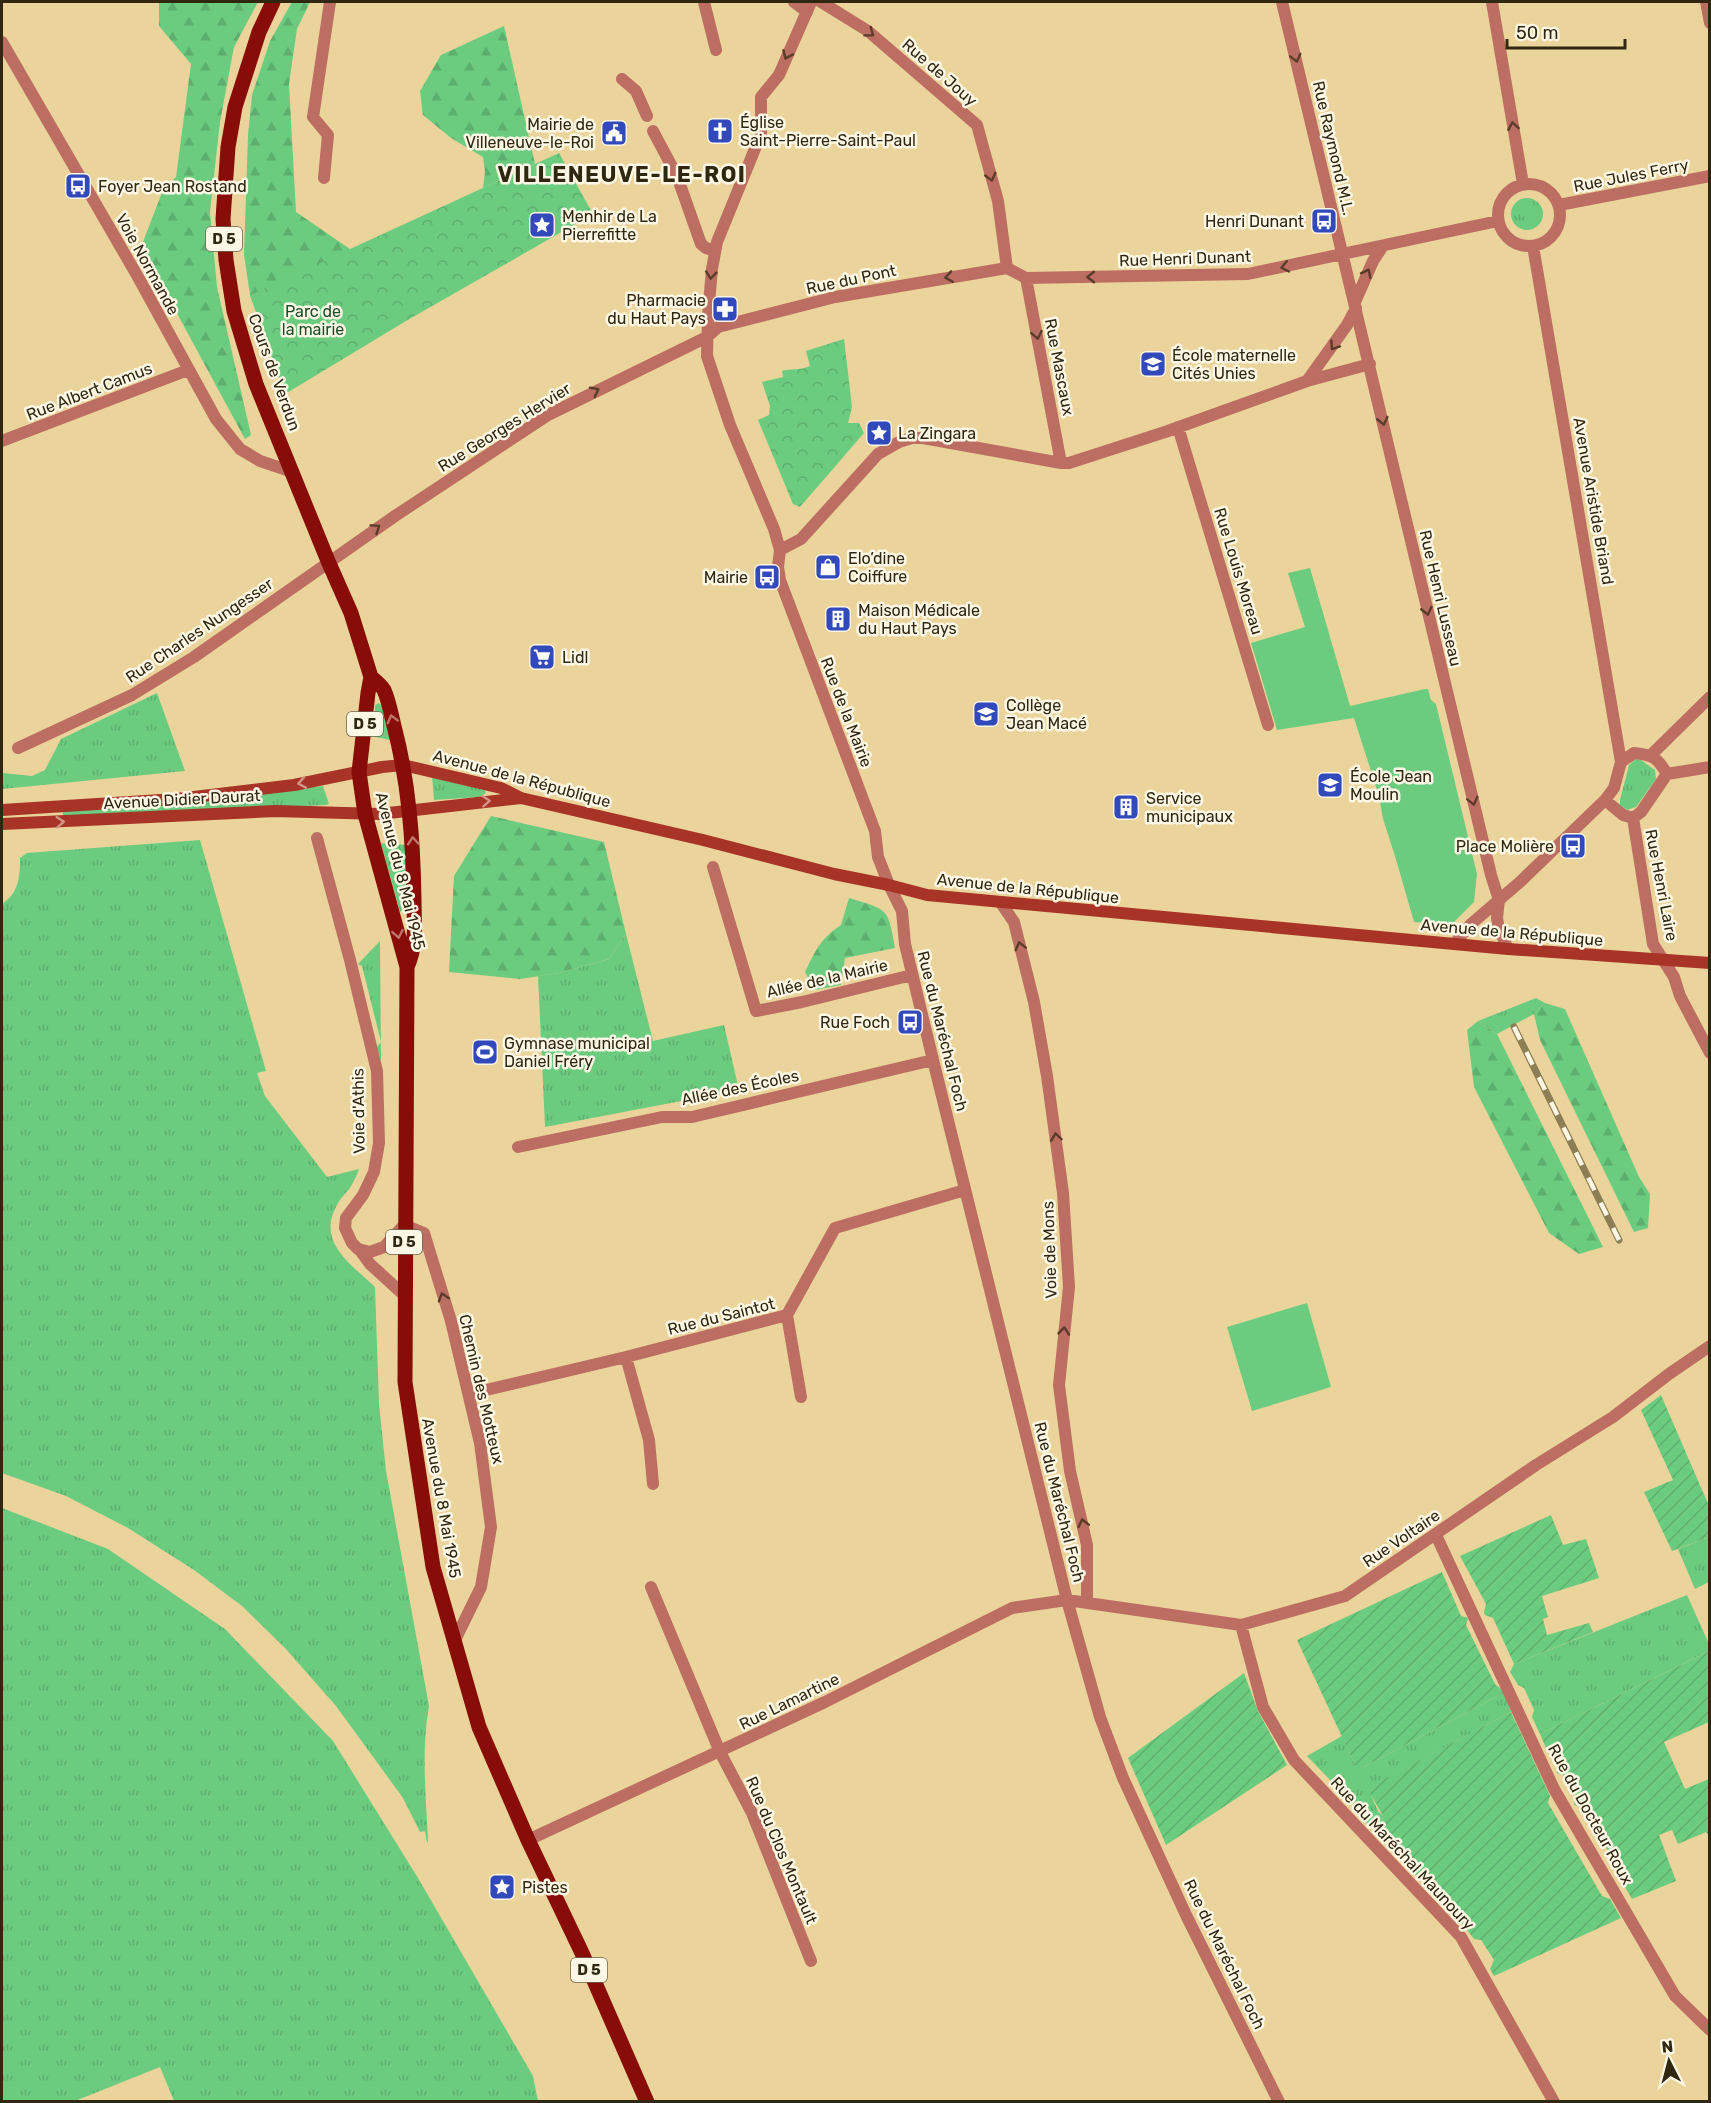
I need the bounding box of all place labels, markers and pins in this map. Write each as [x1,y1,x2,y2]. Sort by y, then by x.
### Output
place label: Église Saint-Pierre-Saint-Paul [740,113,916,150]
place label: Mairie de Villeneuve-le-Roi [465,115,594,152]
church icon: Église Saint-Pierre-Saint-Paul [705,116,735,146]
public building icon: Mairie de Villeneuve-le-Roi [599,118,629,148]
bus stop icon: Foyer Jean Rostand [63,171,93,201]
place label: Foyer Jean Rostand [98,177,247,196]
bus stop icon: Henri Dunant [1309,206,1339,236]
place label: Menhir de La Pierrefitte [562,207,657,244]
place icon: Menhir de La Pierrefitte [527,210,557,240]
place label: Henri Dunant [1205,212,1304,231]
place label: Pharmacie du Haut Pays [607,291,706,328]
pharmacy icon: Pharmacie du Haut Pays [710,294,740,324]
place label: École maternelle Cités Unies [1172,346,1296,383]
school or university icon: École maternelle Cités Unies [1138,349,1168,379]
place icon: La Zingara [864,418,894,448]
place label: La Zingara [898,424,976,443]
place label: Elo’dine Coiffure [848,549,907,586]
shop icon: Elo’dine Coiffure [813,552,843,582]
bus stop icon: Mairie [752,562,782,592]
place label: Mairie [704,568,748,587]
place label: Maison Médicale du Haut Pays [858,601,980,638]
building icon: Maison Médicale du Haut Pays [823,604,853,634]
supermarket icon: Lidl [527,642,557,672]
place label: Lidl [562,648,588,667]
place label: Collège Jean Macé [1006,696,1087,733]
school or university icon: Collège Jean Macé [971,699,1001,729]
place label: École Jean Moulin [1350,767,1432,804]
school or university icon: École Jean Moulin [1315,770,1345,800]
place label: Service municipaux [1146,789,1233,826]
building icon: Service municipaux [1111,792,1141,822]
bus stop icon: Place Molière [1558,831,1588,861]
place label: Place Molière [1456,837,1554,856]
bus stop icon: Rue Foch [895,1007,925,1037]
place label: Rue Foch [820,1013,890,1032]
place label: Gymnase municipal Daniel Fréry [504,1034,650,1071]
sports icon: Gymnase municipal Daniel Fréry [470,1037,500,1067]
place icon: Pistes [487,1872,517,1902]
place label: Pistes [522,1878,568,1897]

